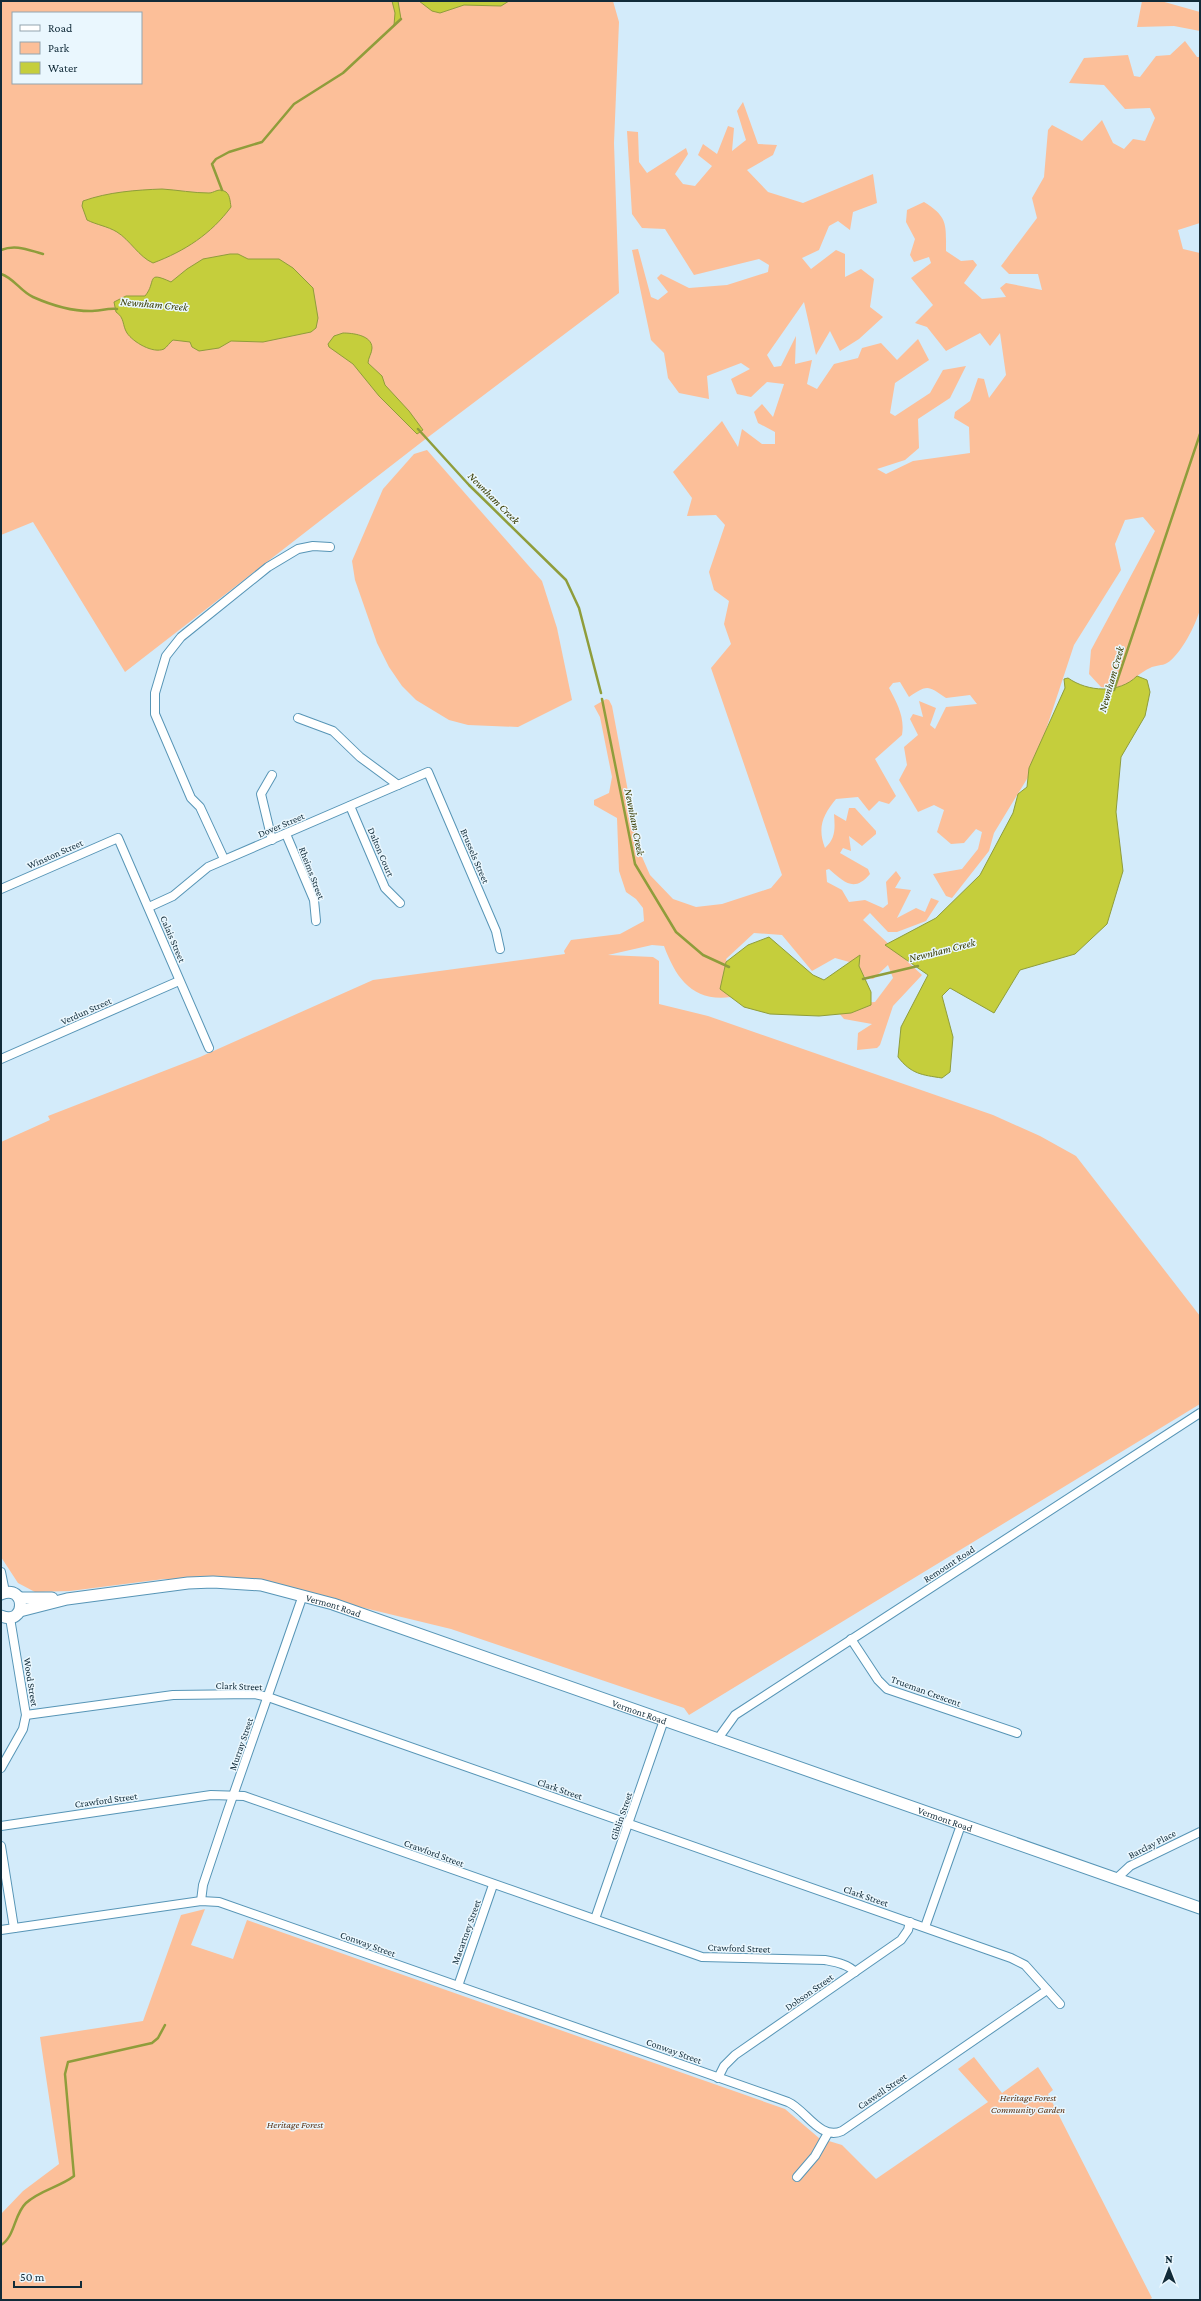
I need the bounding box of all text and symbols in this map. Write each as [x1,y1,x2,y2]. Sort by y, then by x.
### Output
legend [12,12,142,84]
text: Road [48,21,73,35]
text: Park [48,41,70,55]
text: Water [48,61,78,75]
water label: Newnham Creek [120,295,189,313]
water label: Newnham Creek [466,470,523,527]
water label: Newnham Creek [1096,644,1126,713]
water label: Newnham Creek [623,788,648,858]
street label: Dover Street [256,810,307,840]
street label: Dalton Court [366,826,397,879]
street label: Brussels Street [459,827,492,886]
street label: Winston Street [25,837,85,871]
street label: Rheims Street [297,845,327,901]
street label: Calais Street [158,914,188,965]
water label: Newnham Creek [908,936,977,964]
street label: Verdun Street [59,995,114,1027]
street label: Remount Road [921,1543,977,1585]
street label: Vermont Road [305,1592,363,1619]
street label: Wood Street [22,1657,40,1708]
street label: Trueman Crescent [890,1673,963,1709]
street label: Clark Street [215,1680,263,1692]
street label: Vermont Road [611,1697,669,1726]
street label: Murray Street [227,1716,255,1772]
street label: Clark Street [536,1776,585,1802]
street label: Crawford Street [74,1790,139,1810]
street label: Giblin Street [608,1790,635,1841]
street label: Vermont Road [917,1804,975,1834]
street label: Barclay Place [1126,1827,1178,1861]
street label: Crawford Street [402,1837,466,1869]
street label: Clark Street [842,1883,891,1909]
street label: Macartney Street [449,1897,483,1966]
street label: Conway Street [339,1929,398,1959]
street label: Crawford Street [707,1941,771,1955]
street label: Dobson Street [783,1971,836,2013]
street label: Conway Street [645,2036,704,2066]
street label: Caswell Street [855,2070,909,2111]
park label: Heritage Forest Community Garden [991,2092,1065,2115]
park label: Heritage Forest [267,2119,324,2130]
north arrow [1149,2249,1189,2289]
text: N [1165,2253,1173,2265]
scale bar [14,2263,81,2289]
text: 50 m [20,2270,45,2284]

